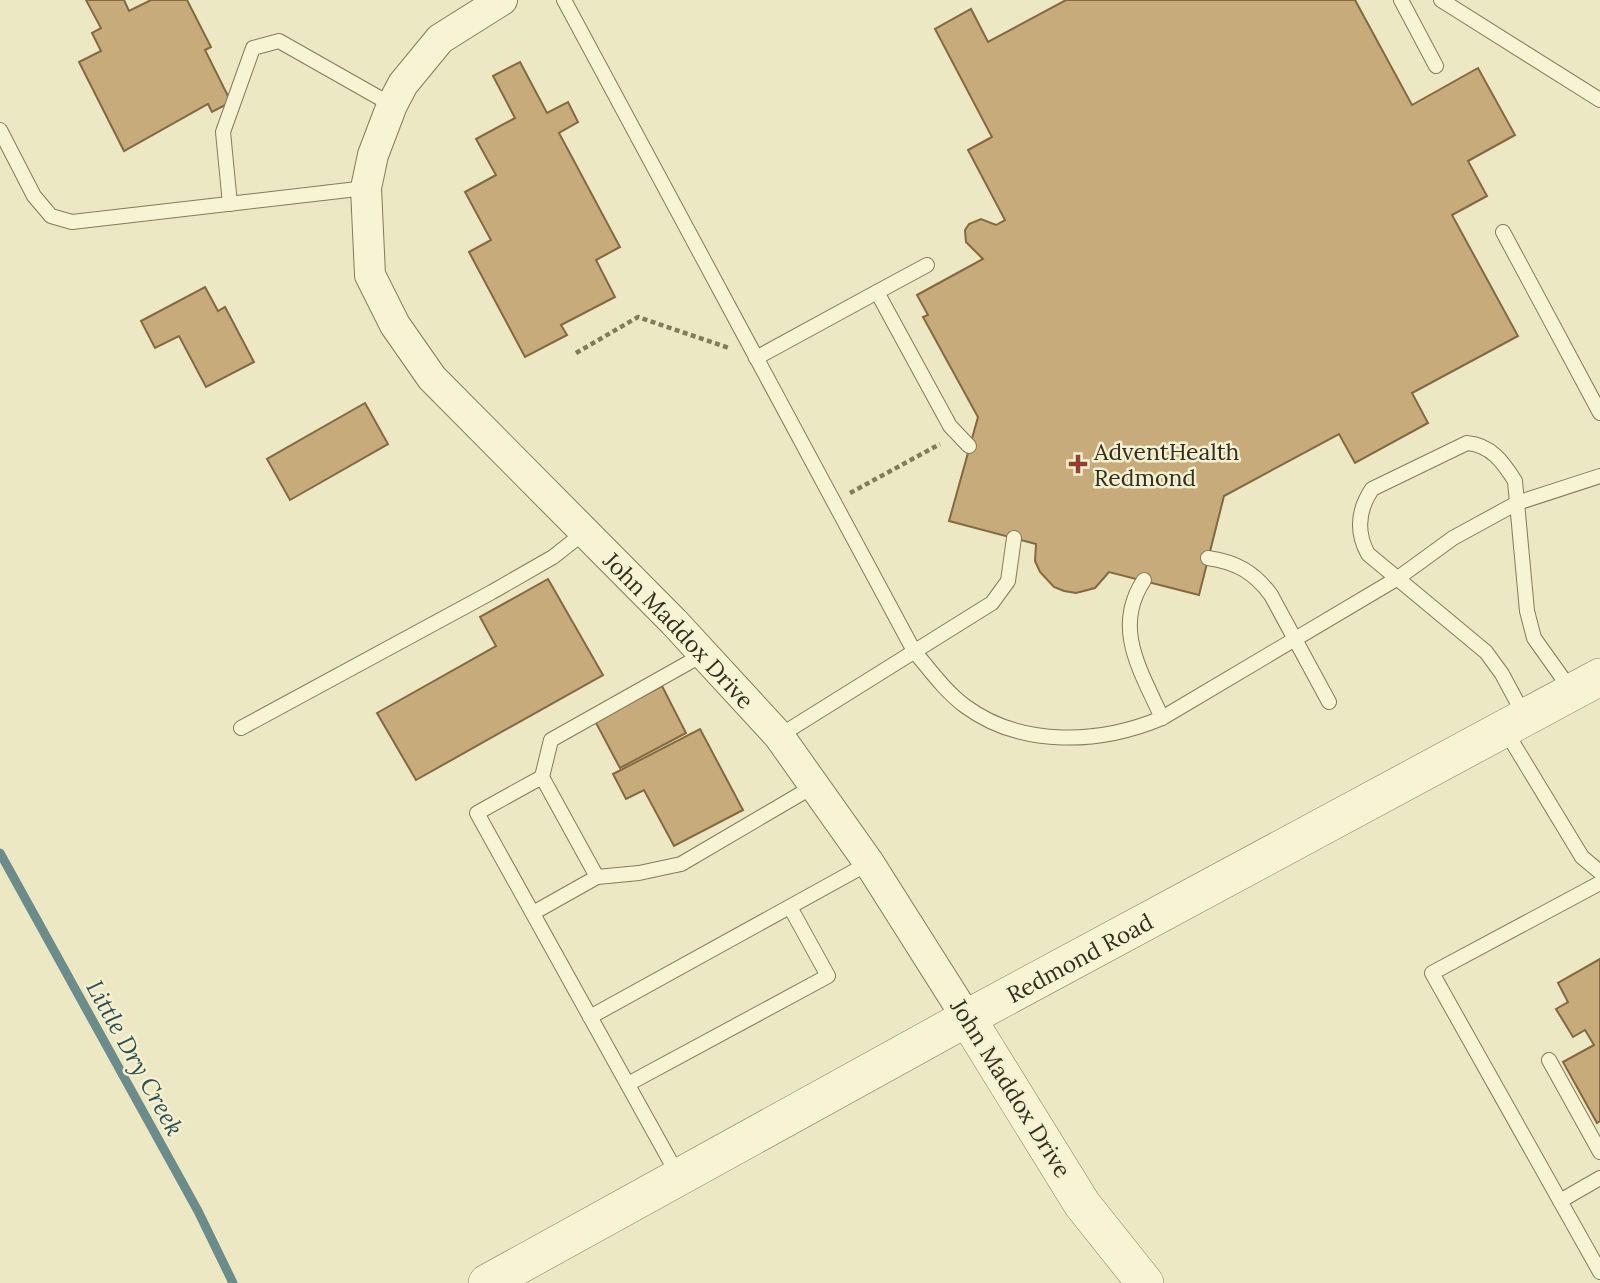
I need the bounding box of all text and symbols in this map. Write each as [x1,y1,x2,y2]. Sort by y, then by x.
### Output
place label: AdventHealth Redmond [1093,437,1240,492]
marker: AdventHealth Redmond [1068,454,1088,474]
street label: John Maddox Drive [597,545,761,714]
street label: Redmond Road [1001,906,1158,1009]
water label: Little Dry Creek [79,975,191,1141]
street label: John Maddox Drive [944,992,1078,1183]

